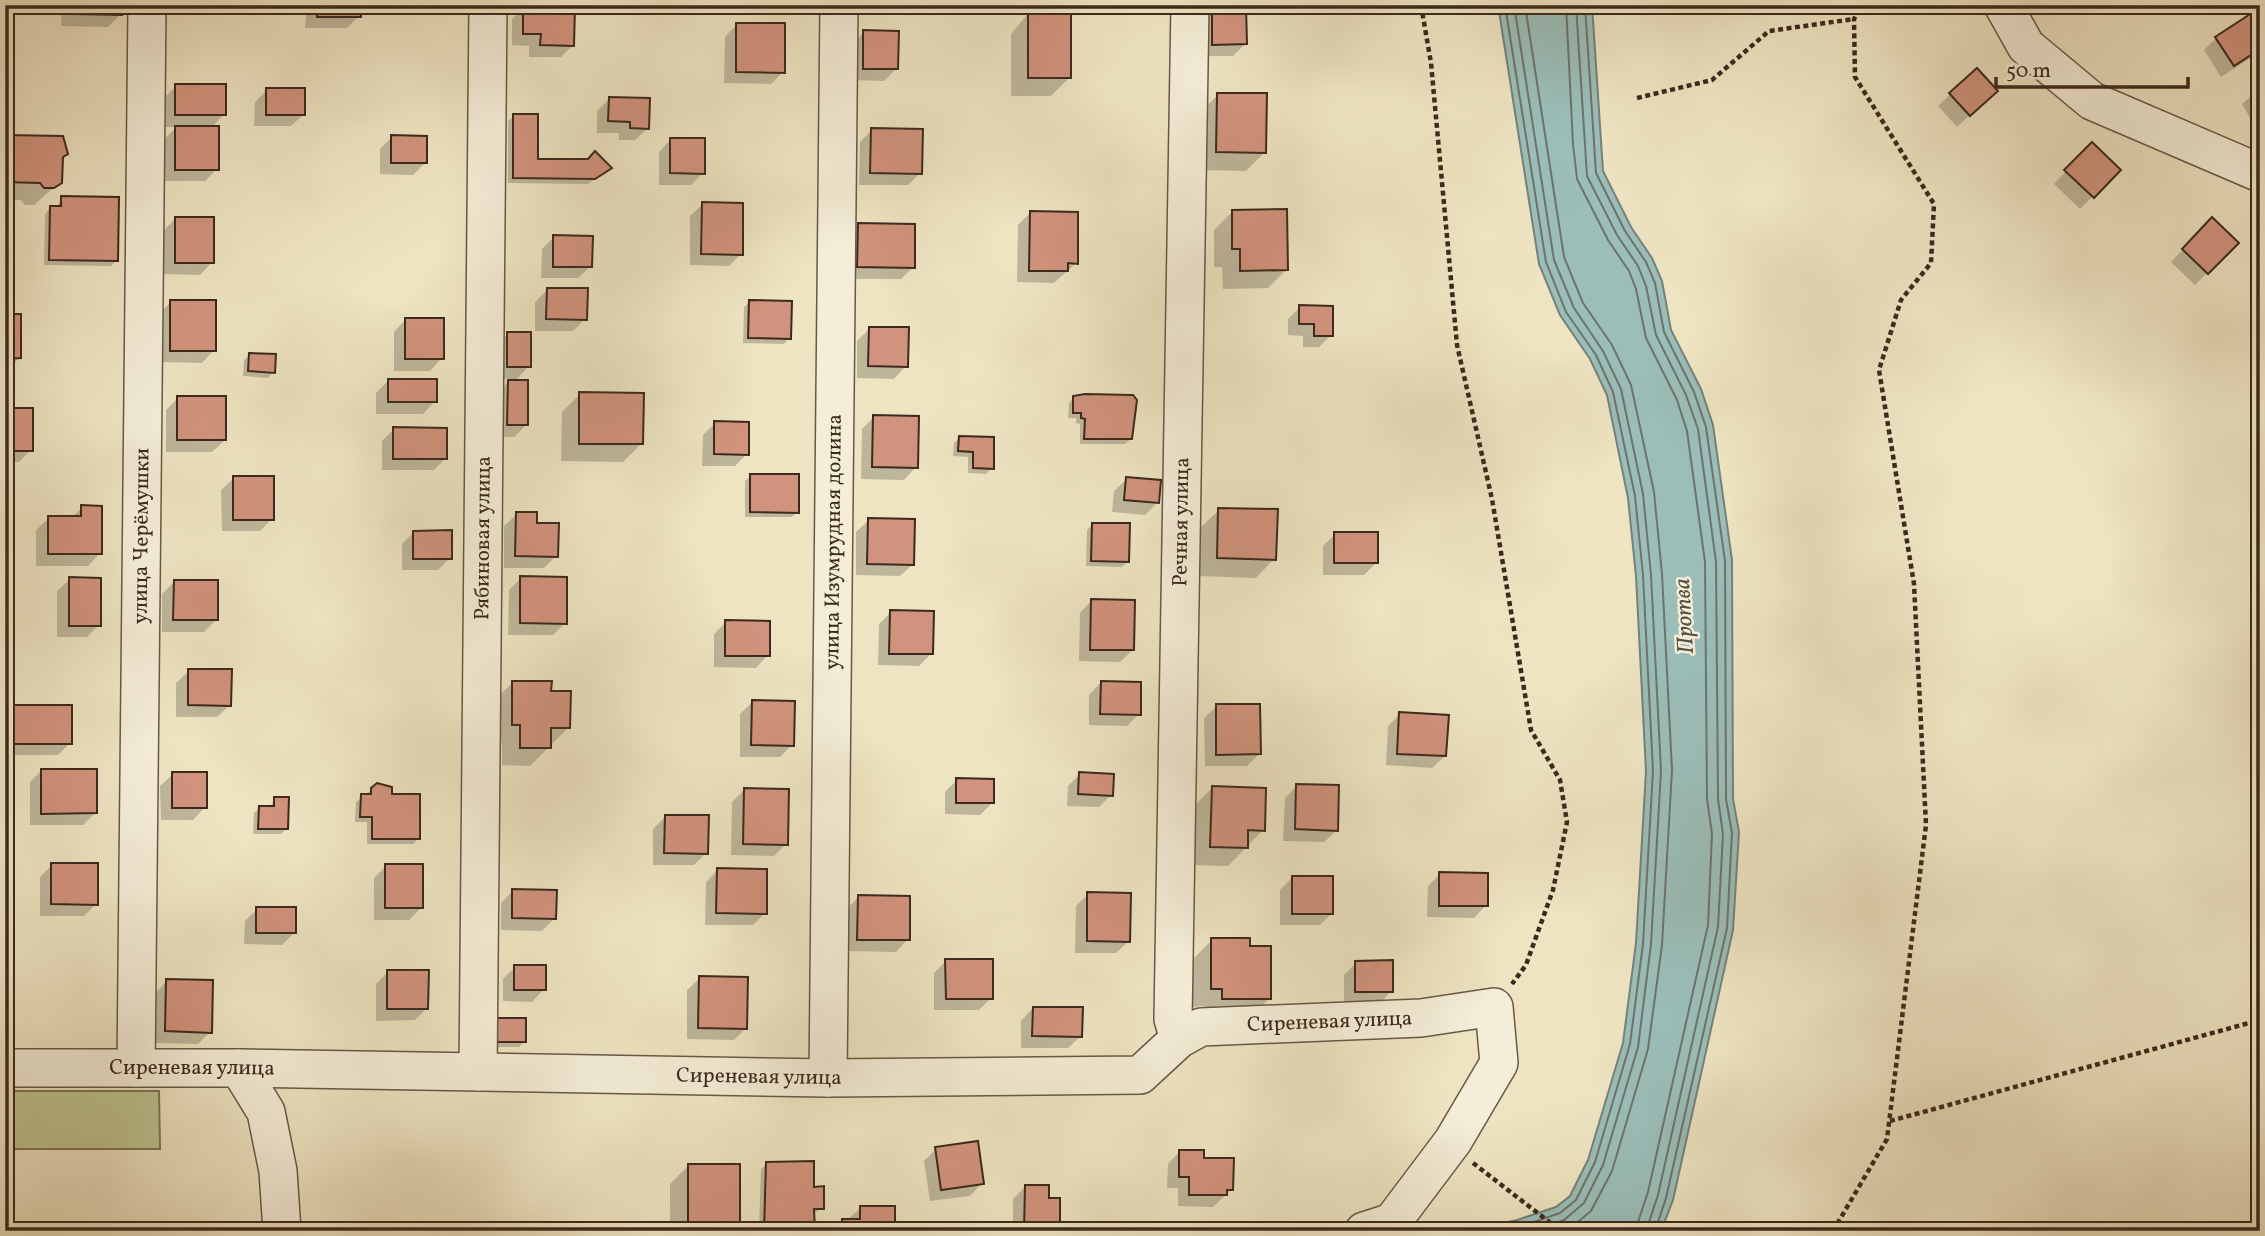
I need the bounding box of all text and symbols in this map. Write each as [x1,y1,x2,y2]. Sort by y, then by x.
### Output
scale bar [1996,46,2188,90]
text: 50 m [2006,57,2051,86]
street label: улица Изумрудная долина [818,414,849,670]
street label: улица Черёмушки [126,448,157,624]
street label: Рябиновая улица [468,456,498,620]
street label: Речная улица [1166,457,1197,587]
water label: Протва [1667,577,1703,655]
street label: Сиреневая улица [1246,1004,1413,1040]
street label: Сиреневая улица [109,1053,275,1083]
street label: Сиреневая улица [676,1061,842,1093]

